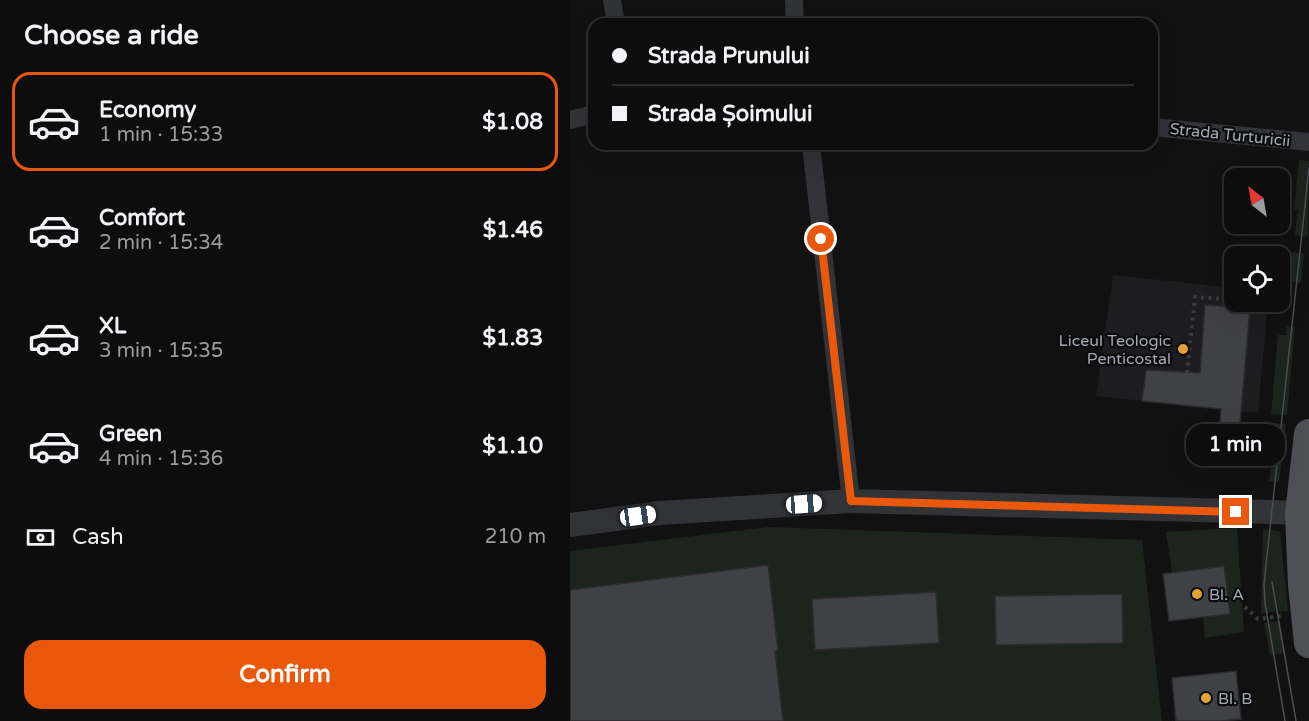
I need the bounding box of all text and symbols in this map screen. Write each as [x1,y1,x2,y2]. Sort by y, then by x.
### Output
text: Choose a ride [24,19,199,52]
text: Strada Prunului [648,43,810,69]
icon: car [27,95,81,149]
text: Economy [99,97,196,123]
text: Strada Șoimului [648,101,813,127]
text: $1.08 [482,109,543,135]
street label: Strada Turturicii [1169,119,1291,151]
text: 1 min · 15:33 [99,123,223,147]
north arrow [1224,168,1290,234]
map controls [1224,168,1290,312]
icon: car [27,203,81,257]
text: Comfort [99,205,185,231]
text: $1.46 [483,217,543,243]
route start [807,225,834,252]
text: 2 min · 15:34 [99,231,223,255]
button: locate [1224,246,1290,312]
icon: car [27,311,81,365]
text: XL [99,313,126,339]
text: $1.83 [482,325,543,351]
place label: Liceul Teologic Penticostal [1059,331,1171,369]
text: 3 min · 15:35 [99,339,223,363]
marker: Liceul Teologic Penticostal [1176,342,1190,356]
icon: car [27,419,81,473]
text: Green [99,421,162,447]
callout: 1 min [1186,425,1286,467]
text: $1.10 [482,433,543,459]
text: 1 min [1209,433,1262,457]
text: 4 min · 15:36 [99,447,223,471]
car [785,494,823,514]
route end [1222,498,1249,525]
car [619,505,657,527]
icon: cash [24,521,57,554]
text: Cash [72,524,124,550]
text: 210 m [485,525,546,549]
place label: Bl. A [1209,585,1244,605]
marker: Bl. A [1190,587,1204,601]
button: Confirm [24,640,546,709]
place label: Bl. B [1218,689,1252,709]
marker: Bl. B [1199,691,1213,705]

